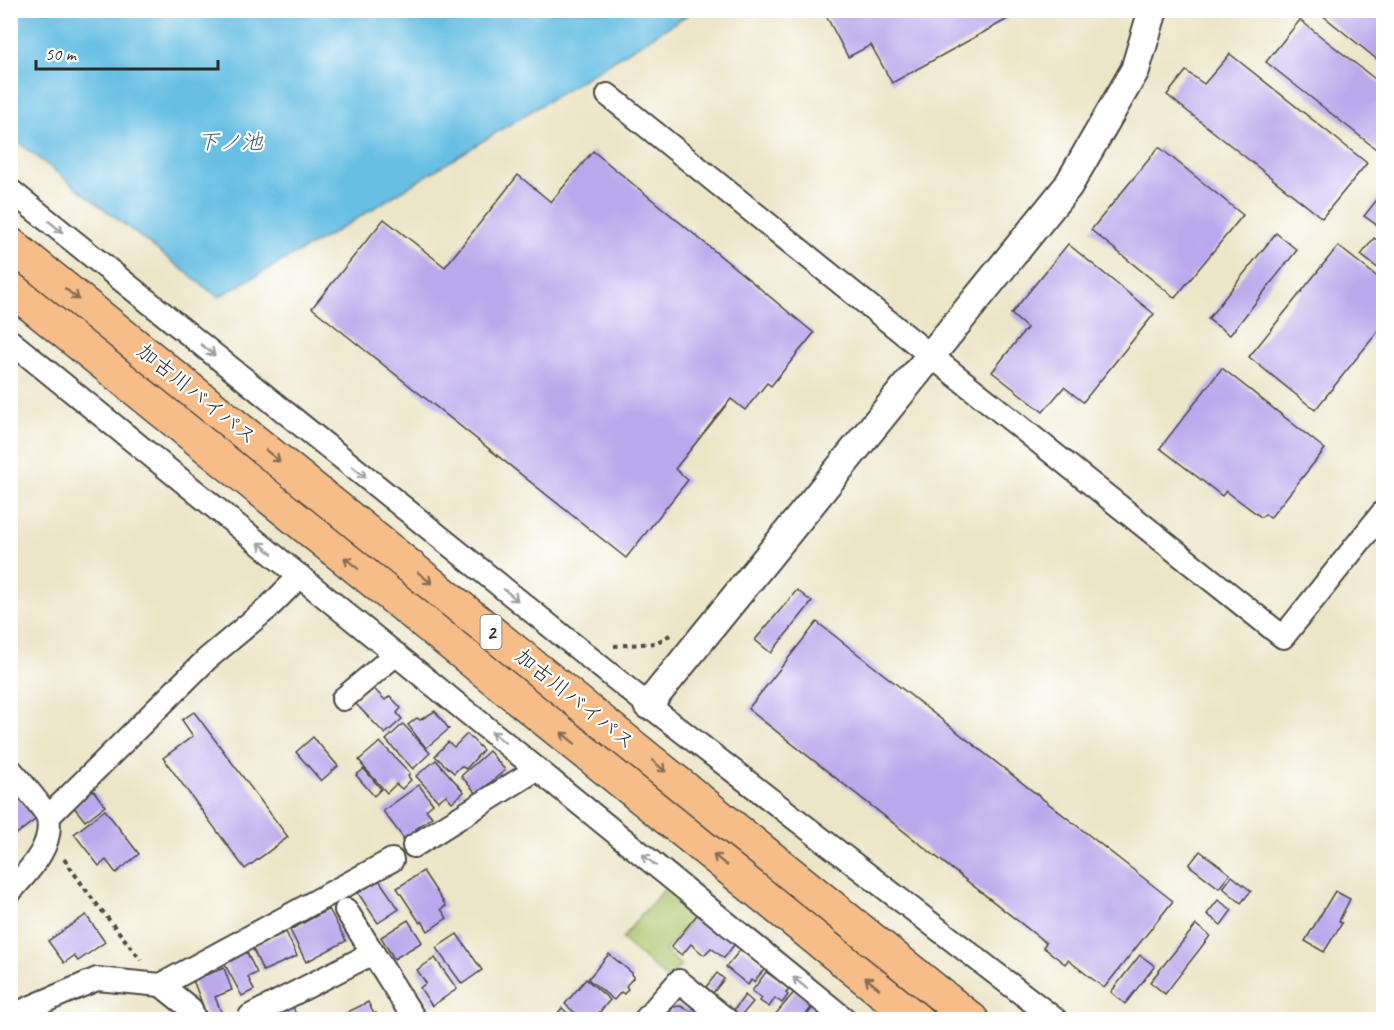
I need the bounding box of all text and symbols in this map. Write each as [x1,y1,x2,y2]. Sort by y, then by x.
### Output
scale bar [36,33,218,71]
text: 50 m [45,43,78,65]
water label: 下ノ池 [197,128,264,156]
one-way arrow [48,220,63,234]
one-way arrow [64,287,80,300]
street label: 加古川バイパス [132,338,262,450]
one-way arrow [199,343,215,356]
one-way arrow [265,449,281,462]
one-way arrow [351,466,367,479]
one-way arrow [257,541,273,554]
one-way arrow [343,556,359,569]
one-way arrow [417,571,432,585]
one-way arrow [503,588,519,601]
road number: 2 [480,615,502,649]
street label: 加古川バイパス [510,643,640,755]
one-way arrow [490,730,506,743]
one-way arrow [560,731,576,744]
one-way arrow [650,760,666,773]
one-way arrow [641,853,657,866]
one-way arrow [712,854,728,867]
one-way arrow [793,976,809,989]
one-way arrow [864,976,880,989]

